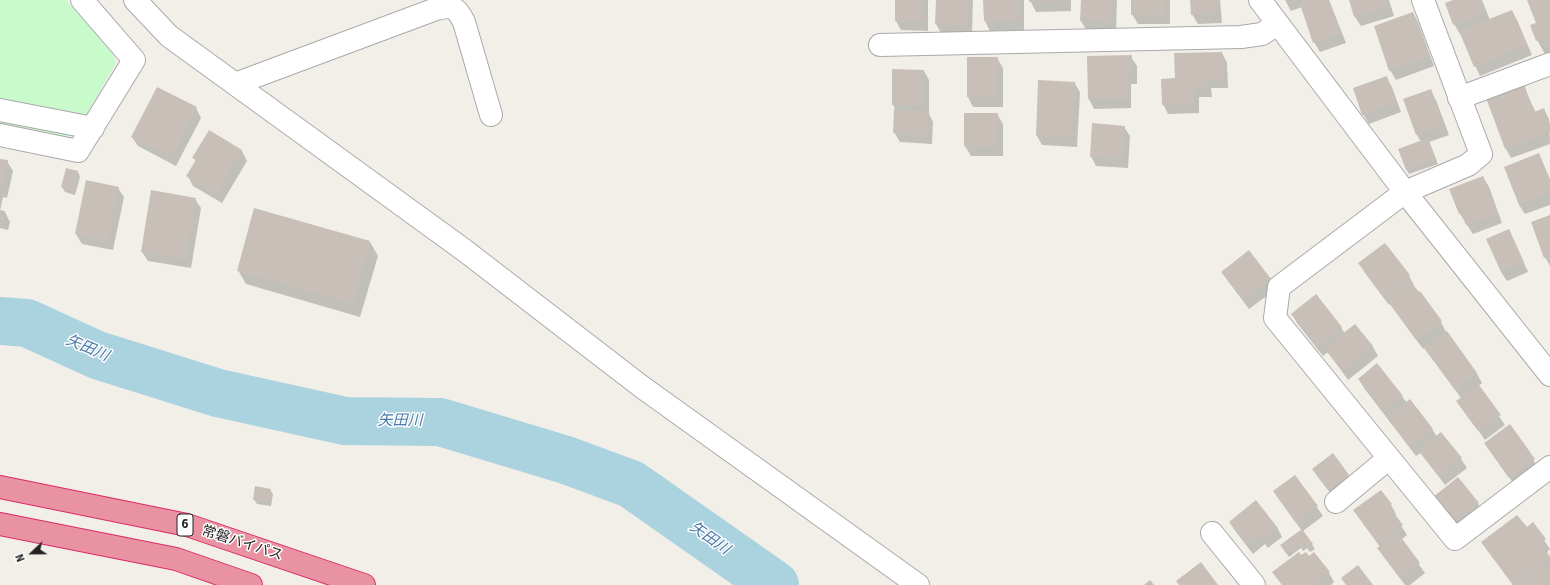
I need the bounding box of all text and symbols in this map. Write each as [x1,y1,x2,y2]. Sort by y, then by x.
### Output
water label: 矢田川 [63,332,111,366]
water label: 矢田川 [378,413,422,431]
road number: 6 [177,514,193,536]
water label: 矢田川 [685,519,733,559]
street label: 常磐バイパス [199,523,285,565]
north arrow [12,533,52,573]
text: N [12,551,29,564]

